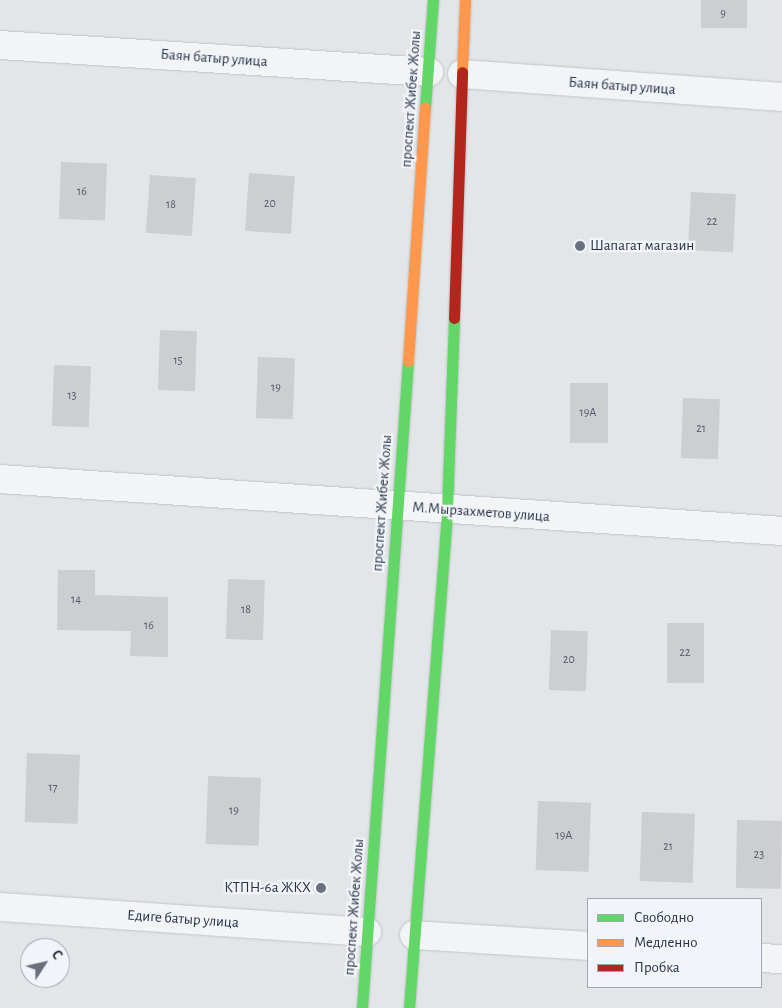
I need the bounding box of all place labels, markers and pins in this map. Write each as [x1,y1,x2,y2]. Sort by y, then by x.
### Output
place label: Шапагат магазин [590,237,694,255]
marker: Шапагат магазин [574,240,586,252]
place label: КТПН-6а ЖКХ [224,879,311,897]
marker: КТПН-6а ЖКХ [315,882,327,894]

